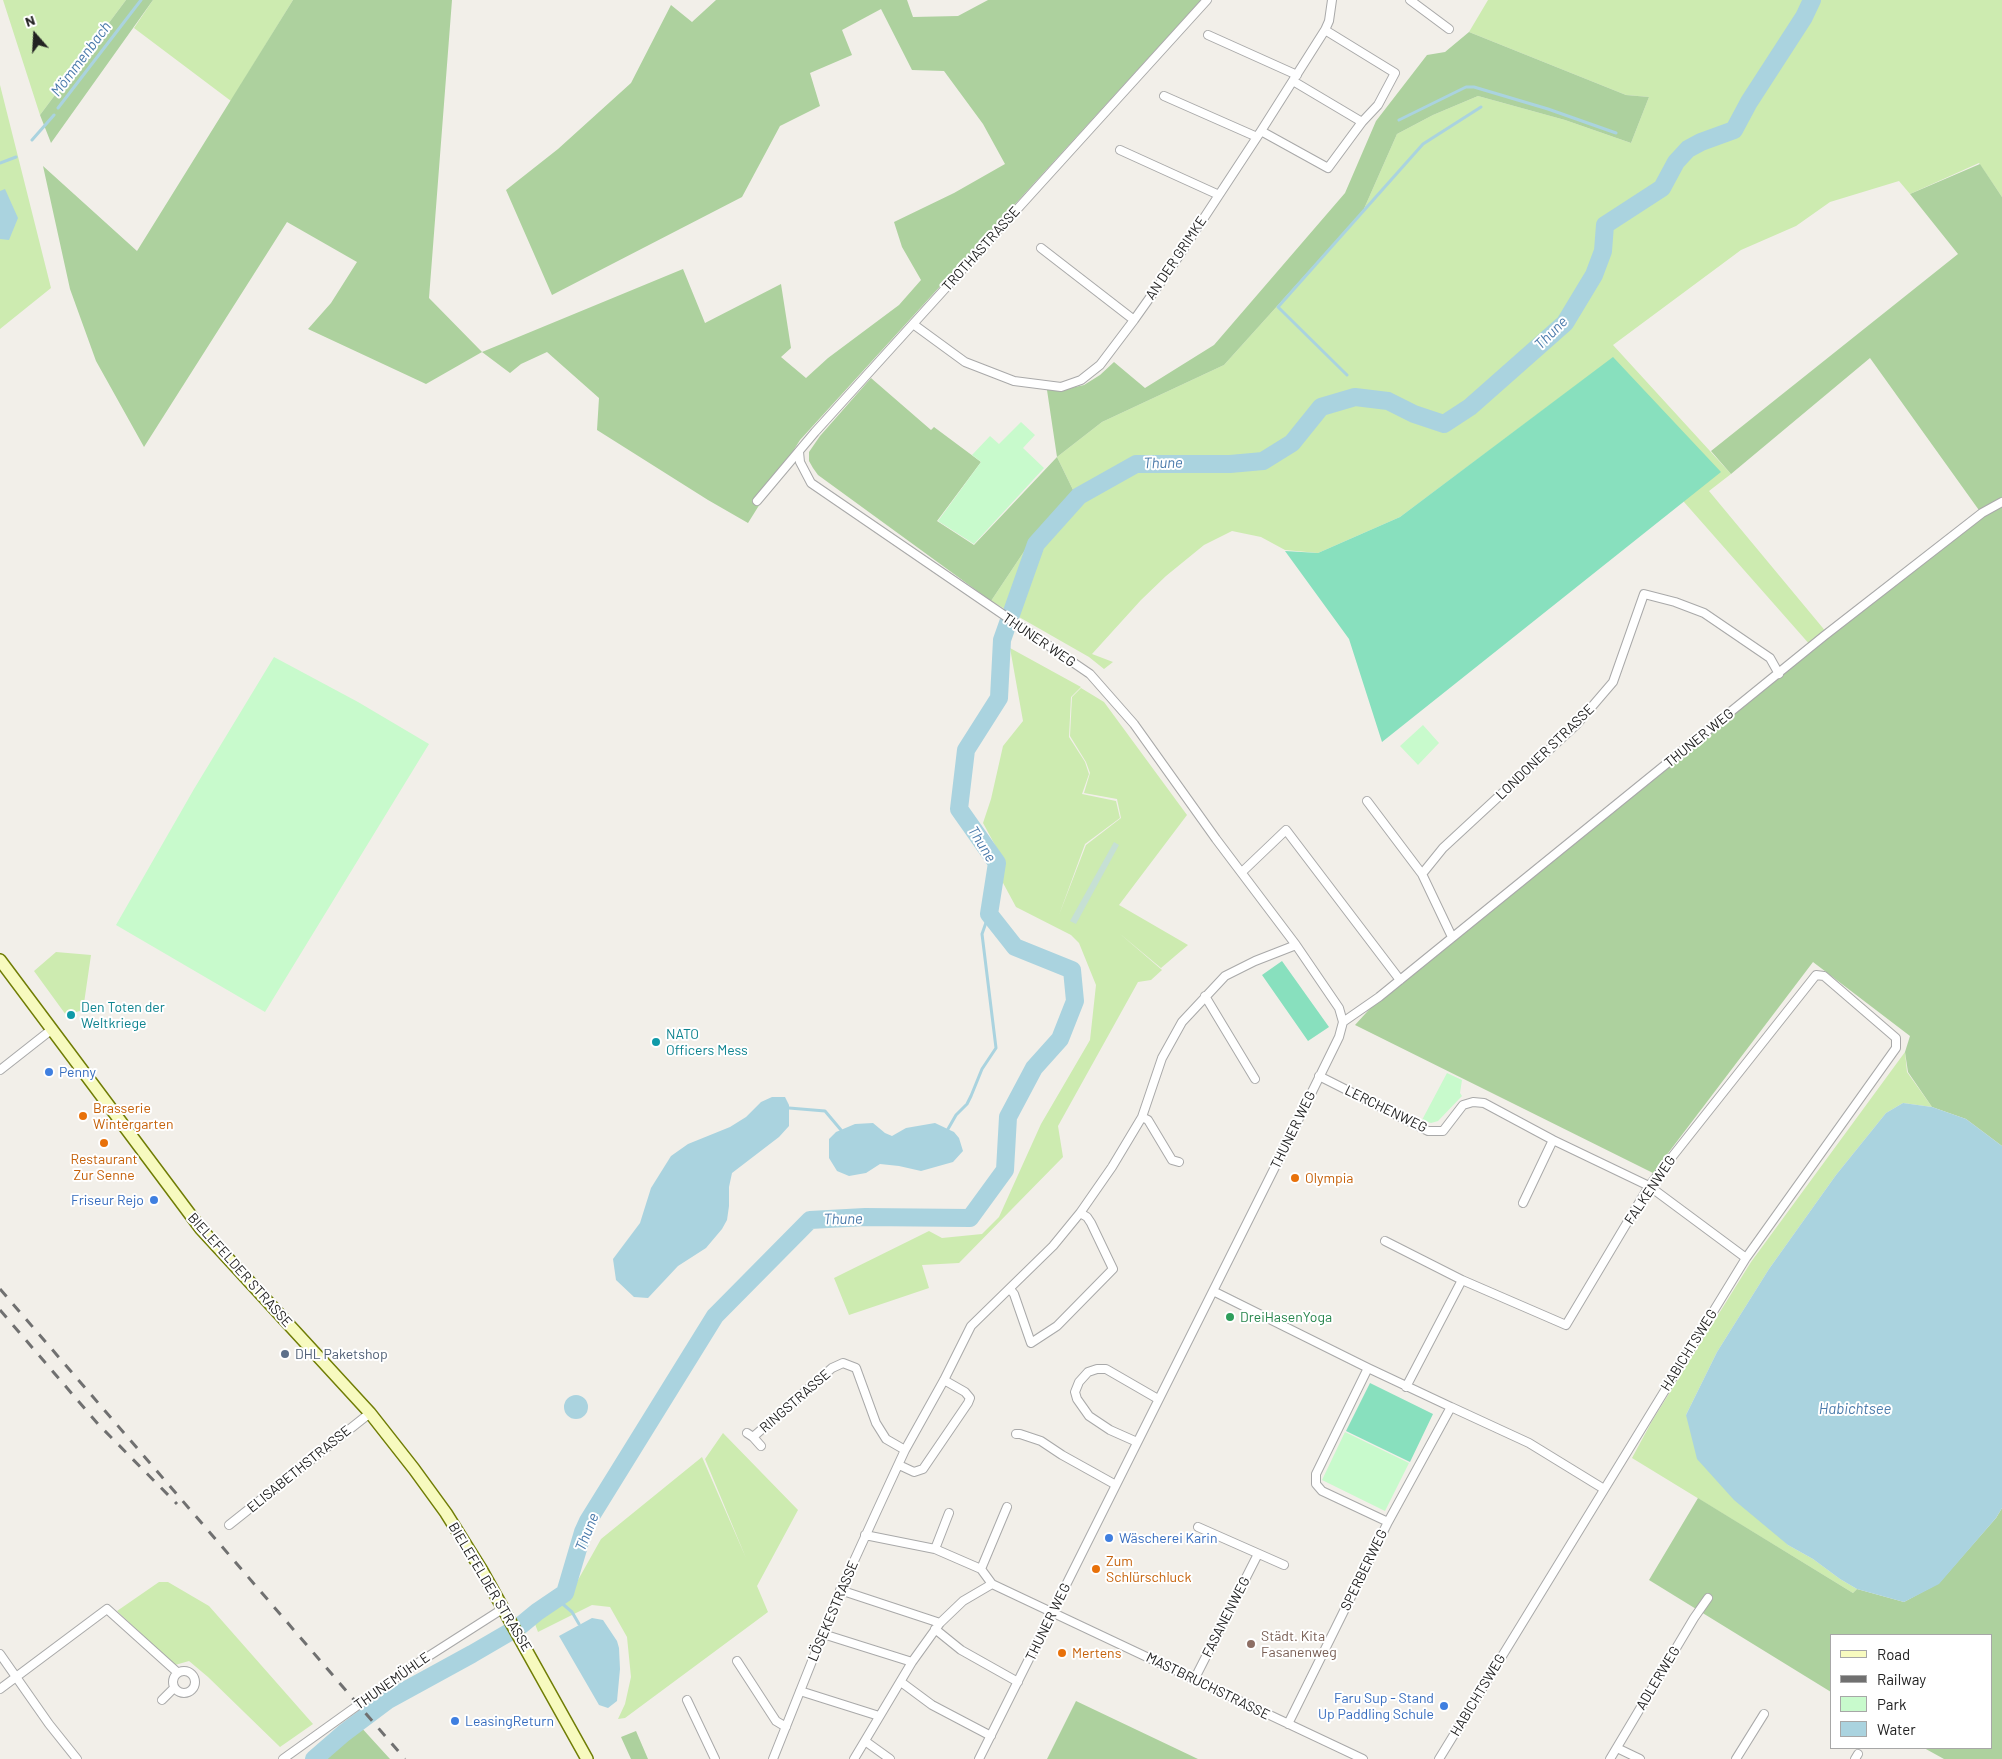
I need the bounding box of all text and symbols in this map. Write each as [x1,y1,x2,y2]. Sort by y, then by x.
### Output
north arrow [10,10,60,60]
text: N [23,11,37,30]
water label: Mömmenbach [47,18,115,100]
street label: TROTHASTRASSE [939,203,1023,295]
street label: AN DER GRIMKE [1142,213,1210,303]
water label: Thune [1531,313,1571,353]
water label: Thune [1143,454,1183,472]
street label: THUNER WEG [999,609,1079,671]
street label: LONDONER STRASSE [1492,701,1598,803]
street label: THUNER WEG [1661,705,1737,771]
water label: Thune [964,823,1000,865]
place label: Den Toten der Weltkriege [81,999,165,1032]
marker: Den Toten der Weltkriege [65,1009,77,1021]
place label: NATO Officers Mess [666,1026,748,1058]
marker: NATO Officers Mess [650,1036,662,1048]
place label: Penny [59,1064,96,1080]
marker: Penny [43,1066,55,1078]
street label: LERCHENWEG [1342,1082,1430,1136]
street label: THUNER WEG [1267,1088,1319,1172]
place label: Brasserie Wintergarten [93,1100,174,1132]
marker: Brasserie Wintergarten [77,1110,89,1122]
marker: Restaurant Zur Senne [98,1137,110,1149]
place label: Restaurant Zur Senne [70,1151,138,1184]
street label: FALKENWEG [1621,1152,1679,1228]
place label: Olympia [1305,1170,1353,1186]
marker: Olympia [1289,1172,1301,1184]
place label: Friseur Rejo [71,1192,144,1208]
marker: Friseur Rejo [148,1194,160,1206]
street label: BIELEFELDER STRASSE [184,1209,296,1331]
water label: Thune [823,1210,863,1228]
street label: HABICHTSWEG [1657,1306,1721,1394]
place label: DreiHasenYoga [1240,1309,1332,1325]
marker: DreiHasenYoga [1224,1311,1236,1323]
place label: DHL Paketshop [295,1346,388,1362]
marker: DHL Paketshop [279,1348,291,1360]
street label: RINGSTRASSE [756,1366,834,1436]
water label: Habichtsee [1819,1400,1891,1418]
street label: ELISABETHSTRASSE [244,1422,354,1516]
water label: Thune [571,1510,603,1554]
street label: BIELEFELDER STRASSE [445,1519,535,1655]
street label: SPERBERWEG [1337,1527,1391,1613]
place label: Wäscherei Karin [1119,1530,1217,1546]
marker: Wäscherei Karin [1103,1532,1115,1544]
place label: Zum Schlürschluck [1106,1553,1191,1585]
street label: LÖSEKESTRASSE [804,1558,862,1664]
marker: Zum Schlürschluck [1090,1563,1102,1575]
street label: FASANENWEG [1198,1574,1254,1660]
street label: THUNER WEG [1022,1580,1074,1664]
place label: Städt. Kita Fasanenweg [1261,1628,1337,1660]
legend [1830,1634,1992,1749]
marker: Städt. Kita Fasanenweg [1245,1638,1257,1650]
street label: ADLERWEG [1632,1643,1684,1713]
place label: Mertens [1072,1645,1121,1661]
text: Road [1877,1645,1910,1663]
marker: Mertens [1056,1647,1068,1659]
street label: THUNEMÜHLE [351,1649,433,1713]
street label: MASTBRUCHSTRASSE [1143,1649,1273,1723]
street label: HABICHTSWEG [1447,1651,1509,1739]
text: Railway [1877,1670,1926,1688]
place label: Faru Sup - Stand Up Paddling Schule [1318,1690,1434,1722]
text: Park [1877,1695,1906,1713]
marker: Faru Sup - Stand Up Paddling Schule [1438,1700,1450,1712]
place label: LeasingReturn [465,1713,554,1729]
marker: LeasingReturn [449,1715,461,1727]
text: Water [1877,1720,1916,1738]

